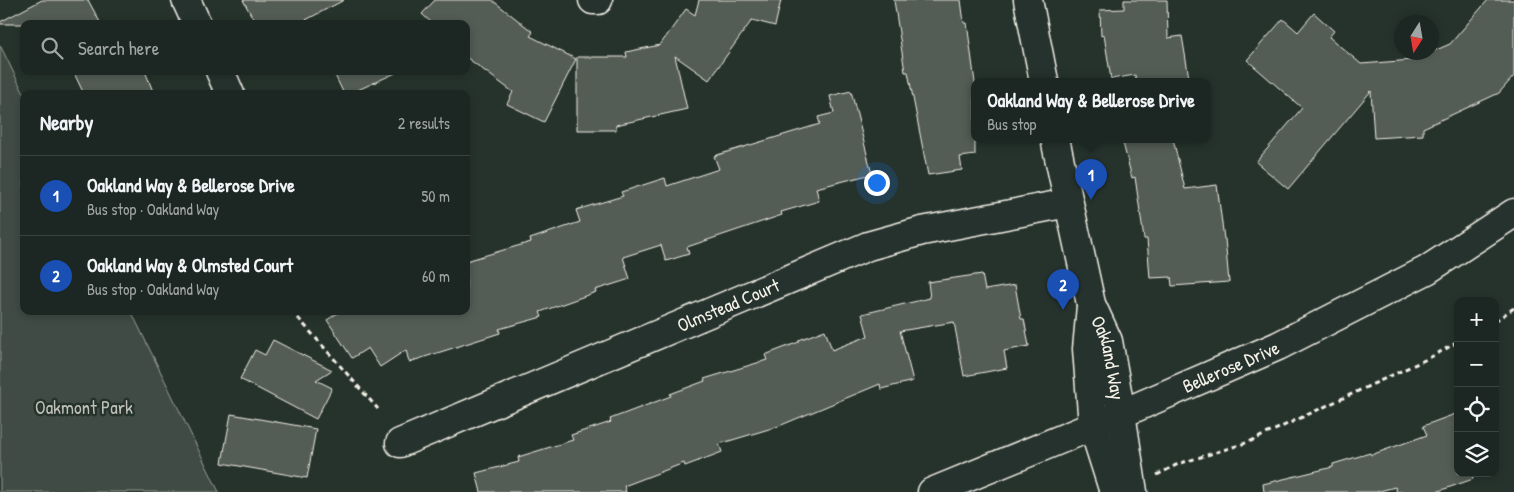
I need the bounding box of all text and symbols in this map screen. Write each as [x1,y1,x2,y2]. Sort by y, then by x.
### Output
north arrow [1394,15,1439,60]
search box [20,20,470,75]
icon: search [38,34,66,62]
text: Search here [78,35,159,61]
popup [971,78,1211,143]
text: Oakland Way & Bellerose Drive [987,87,1195,113]
text: Nearby [40,108,93,137]
text: 2 results [398,112,450,134]
text: Bus stop [987,113,1036,135]
pin: 1 [1075,159,1107,200]
your location [864,170,890,196]
text: Oakland Way & Bellerose Drive [87,172,295,198]
text: 1 [53,185,59,207]
text: 50 m [422,185,450,207]
text: Bus stop · Oakland Way [87,198,219,220]
text: Oakland Way & Olmsted Court [87,252,293,278]
text: 2 [52,265,60,287]
text: 60 m [422,265,450,287]
pin: 2 [1047,269,1079,310]
street label: Olmstead Court [673,272,784,338]
text: Bus stop · Oakland Way [87,278,219,300]
map controls [1454,297,1499,477]
button: + [1454,297,1499,342]
street label: Oakland Way [1085,311,1131,402]
street label: Bellerose Drive [1178,334,1284,399]
button: − [1454,342,1499,387]
button: locate [1454,387,1499,432]
park label: Oakmont Park [35,394,133,420]
button: layers [1454,432,1499,477]

